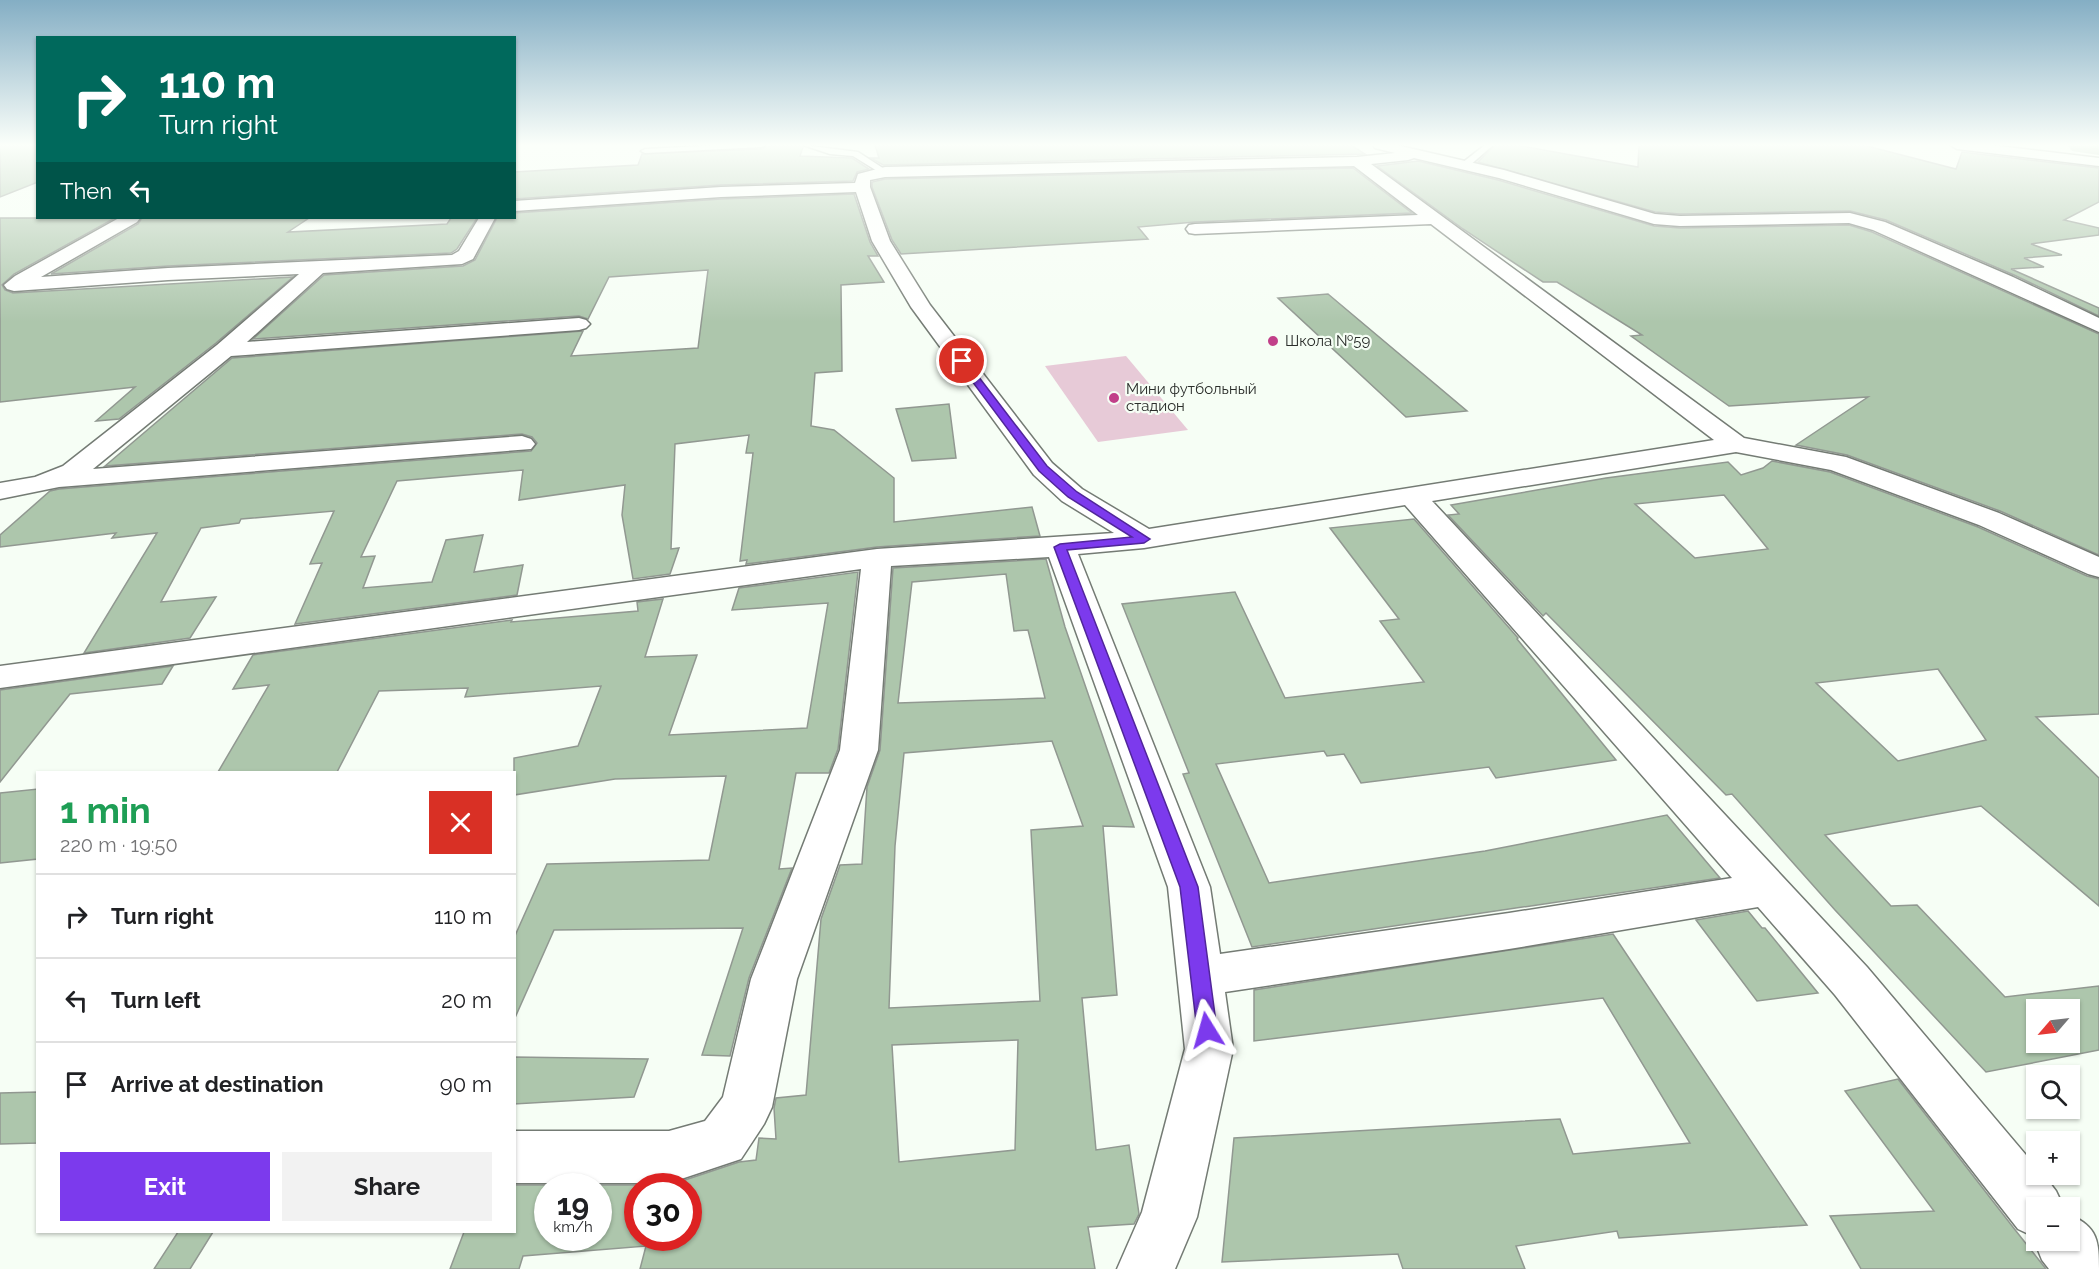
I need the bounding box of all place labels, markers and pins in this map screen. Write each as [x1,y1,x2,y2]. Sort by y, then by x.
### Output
place label: Школа №59 [1285,332,1370,350]
marker: Школа №59 [1266,334,1280,348]
pin [936,335,987,386]
place label: Мини футбольный стадион [1126,380,1257,415]
marker: Мини футбольный стадион [1107,391,1121,405]

